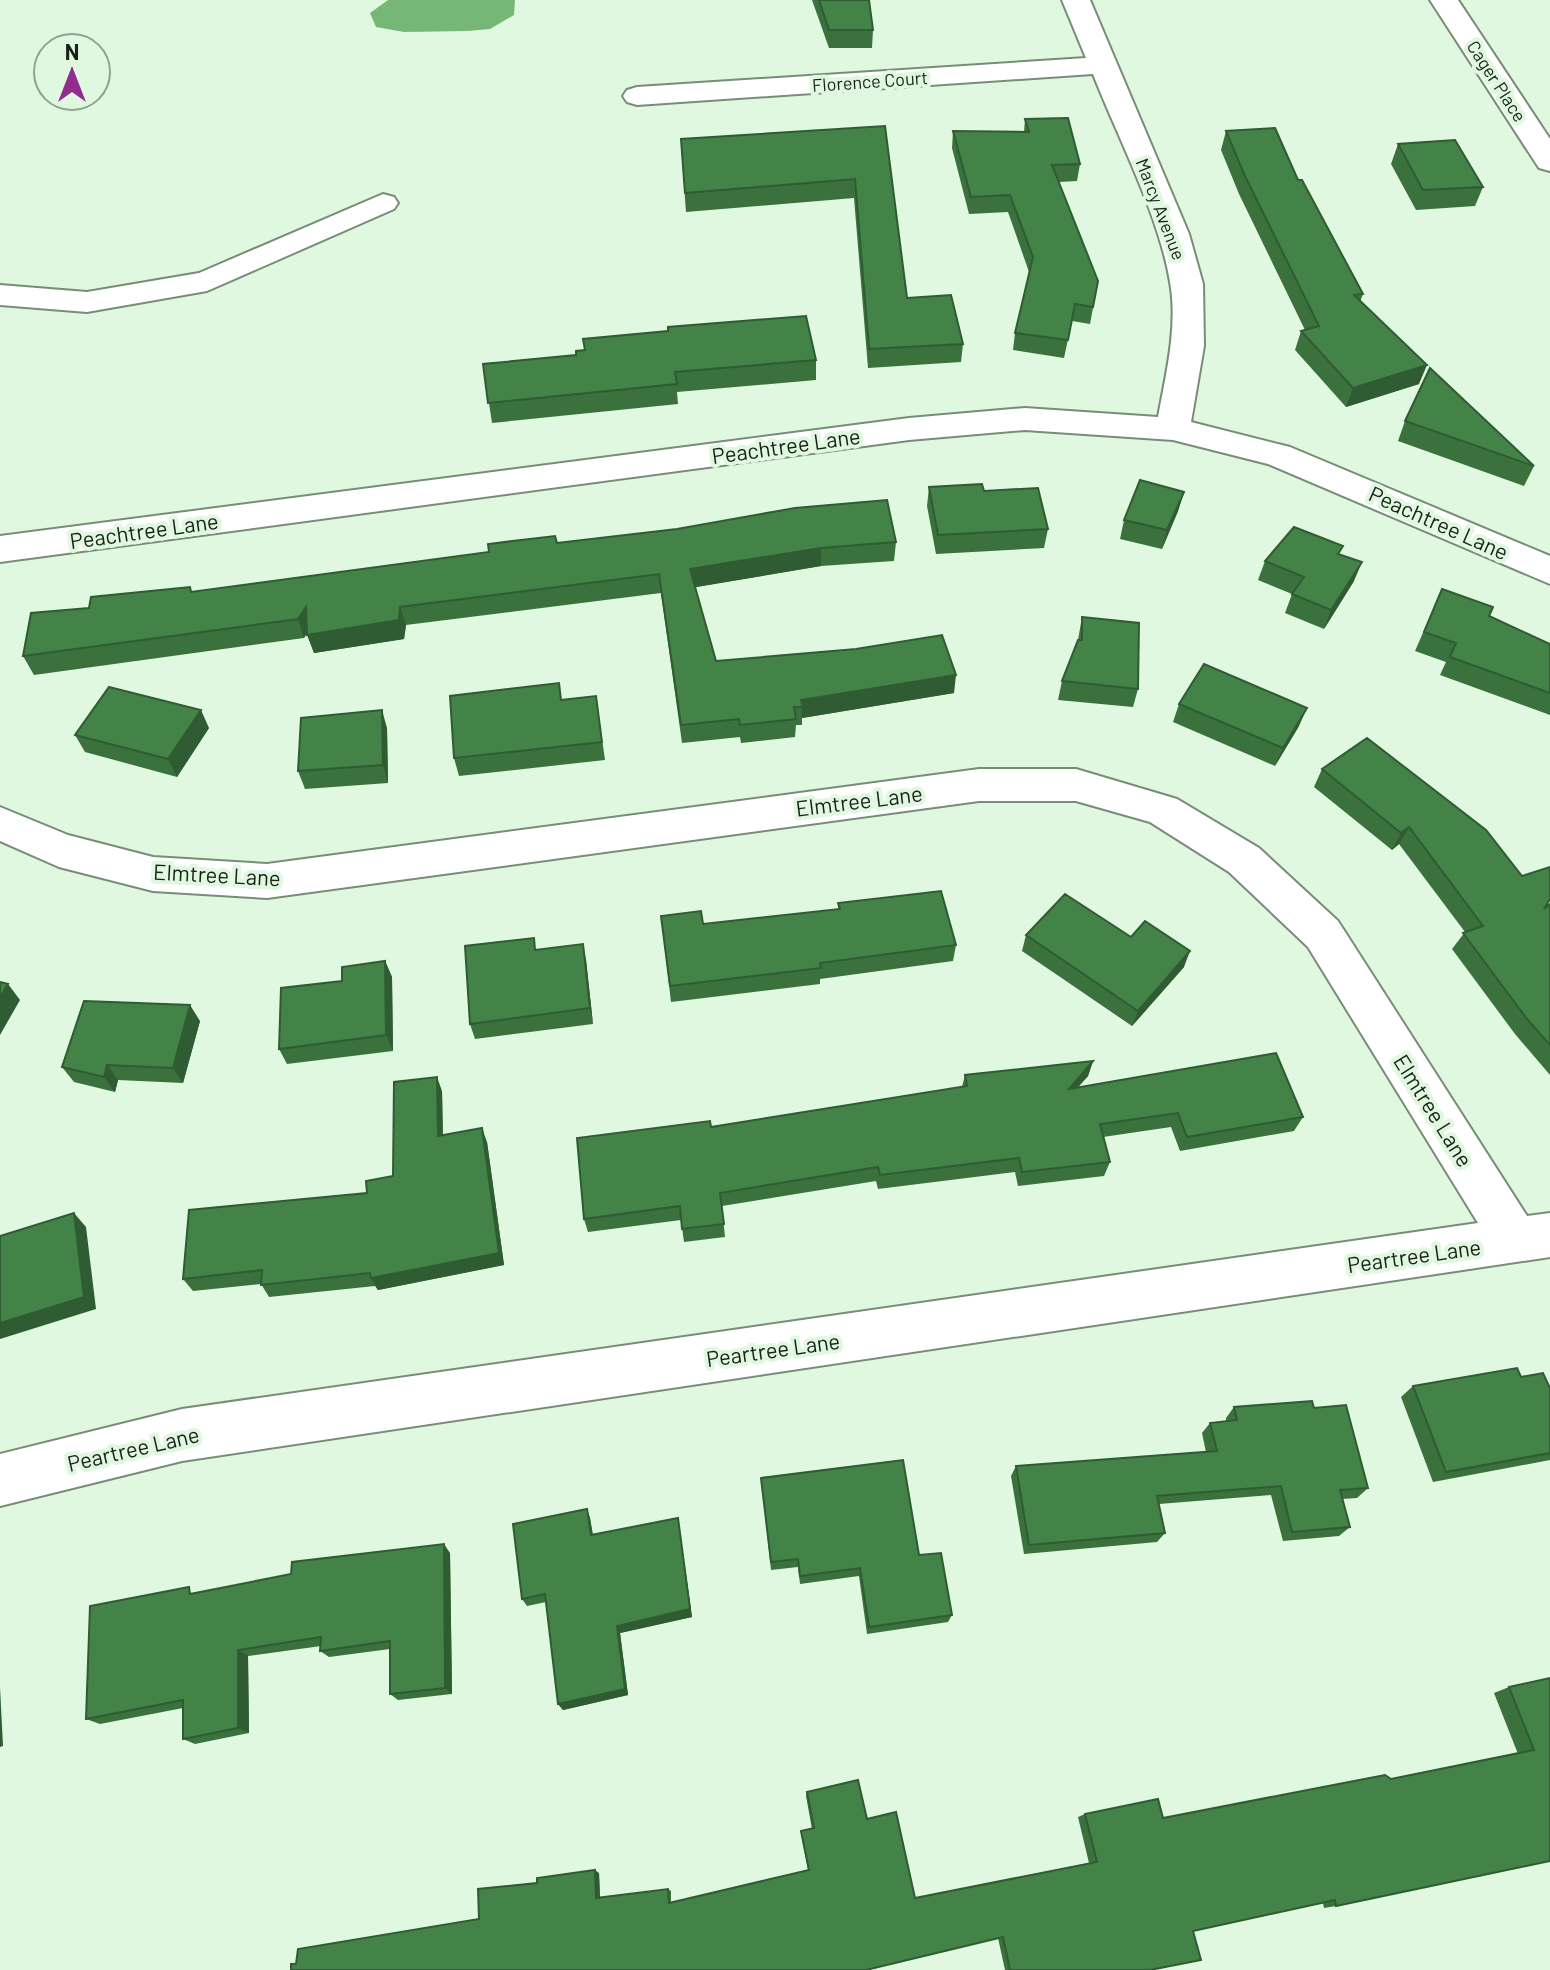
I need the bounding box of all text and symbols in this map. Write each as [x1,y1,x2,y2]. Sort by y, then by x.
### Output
north arrow [32,32,112,112]
street label: Cager Place [1463,36,1531,126]
text: N [65,38,79,64]
street label: Florence Court [811,66,929,96]
street label: Marcy Avenue [1132,155,1190,263]
street label: Peachtree Lane [710,422,862,468]
street label: Peachtree Lane [1365,480,1513,564]
street label: Peachtree Lane [68,507,220,553]
street label: Elmtree Lane [794,779,924,821]
street label: Elmtree Lane [153,858,281,890]
street label: Elmtree Lane [1389,1049,1479,1171]
street label: Peartree Lane [1345,1233,1483,1277]
street label: Peartree Lane [704,1327,842,1371]
street label: Peartree Lane [64,1420,202,1476]

